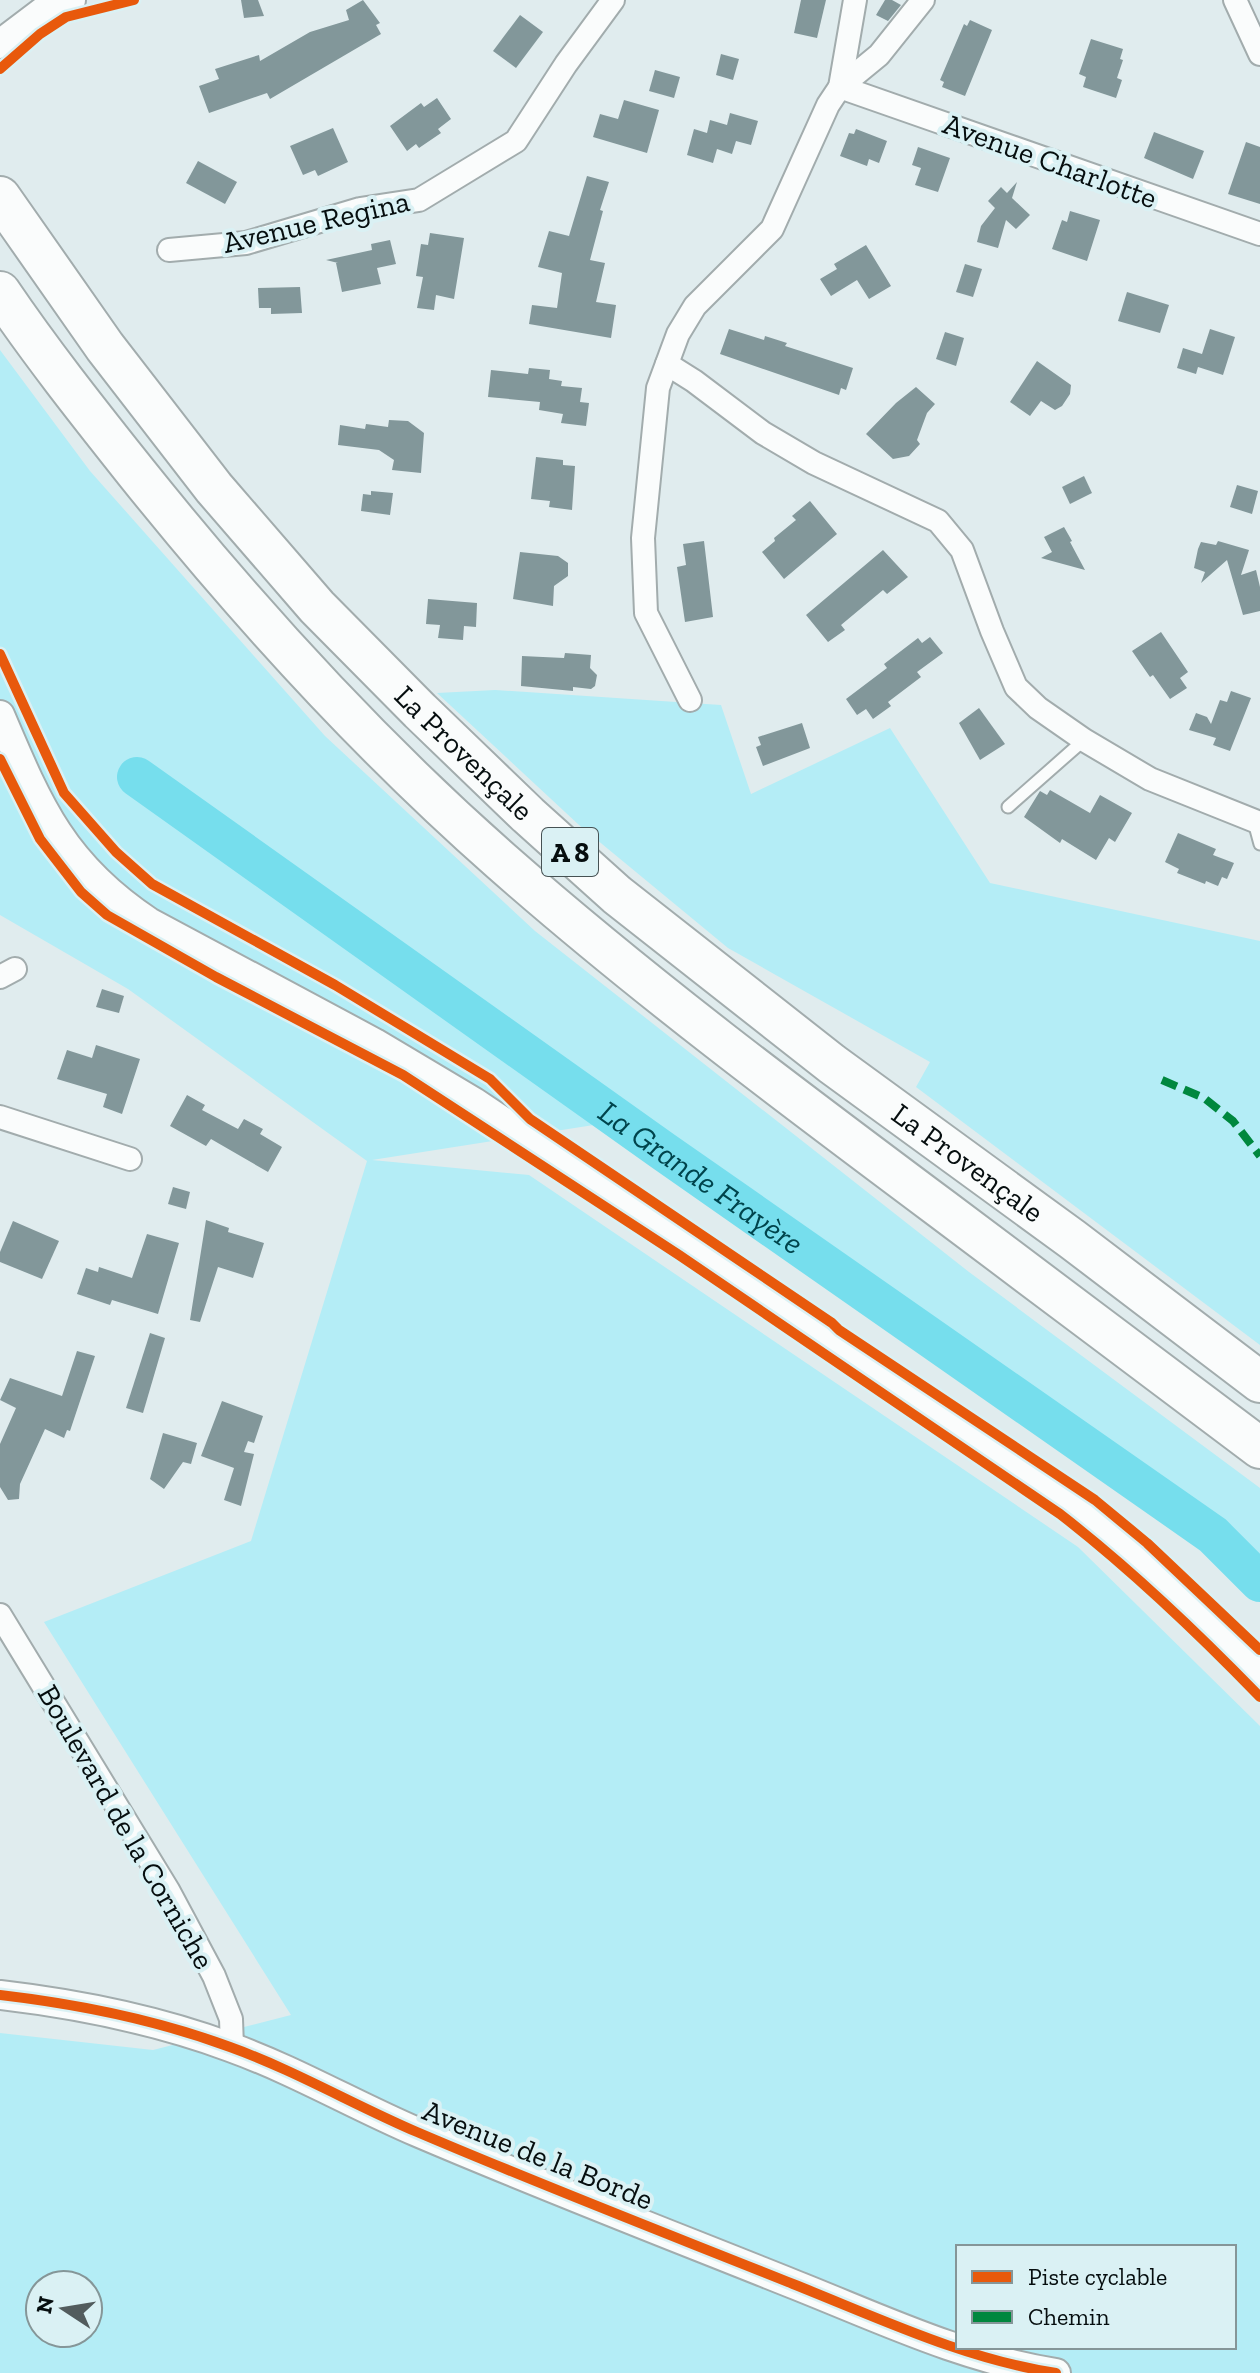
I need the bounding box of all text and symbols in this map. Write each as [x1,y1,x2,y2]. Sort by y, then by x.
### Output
street label: Avenue Charlotte [938,106,1162,216]
street label: Avenue Regina [219,183,413,261]
street label: La Provençale [387,678,541,828]
road number: A 8 [542,828,598,876]
water label: La Grande Frayère [592,1093,811,1262]
street label: La Provençale [885,1096,1051,1230]
street label: Boulevard de la Corniche [30,1679,222,1975]
street label: Avenue de la Borde [418,2092,658,2218]
legend [956,2245,1236,2349]
text: Piste cyclable [1028,2262,1167,2291]
north arrow [24,2269,104,2349]
text: N [30,2294,60,2316]
text: Chemin [1028,2302,1110,2331]

